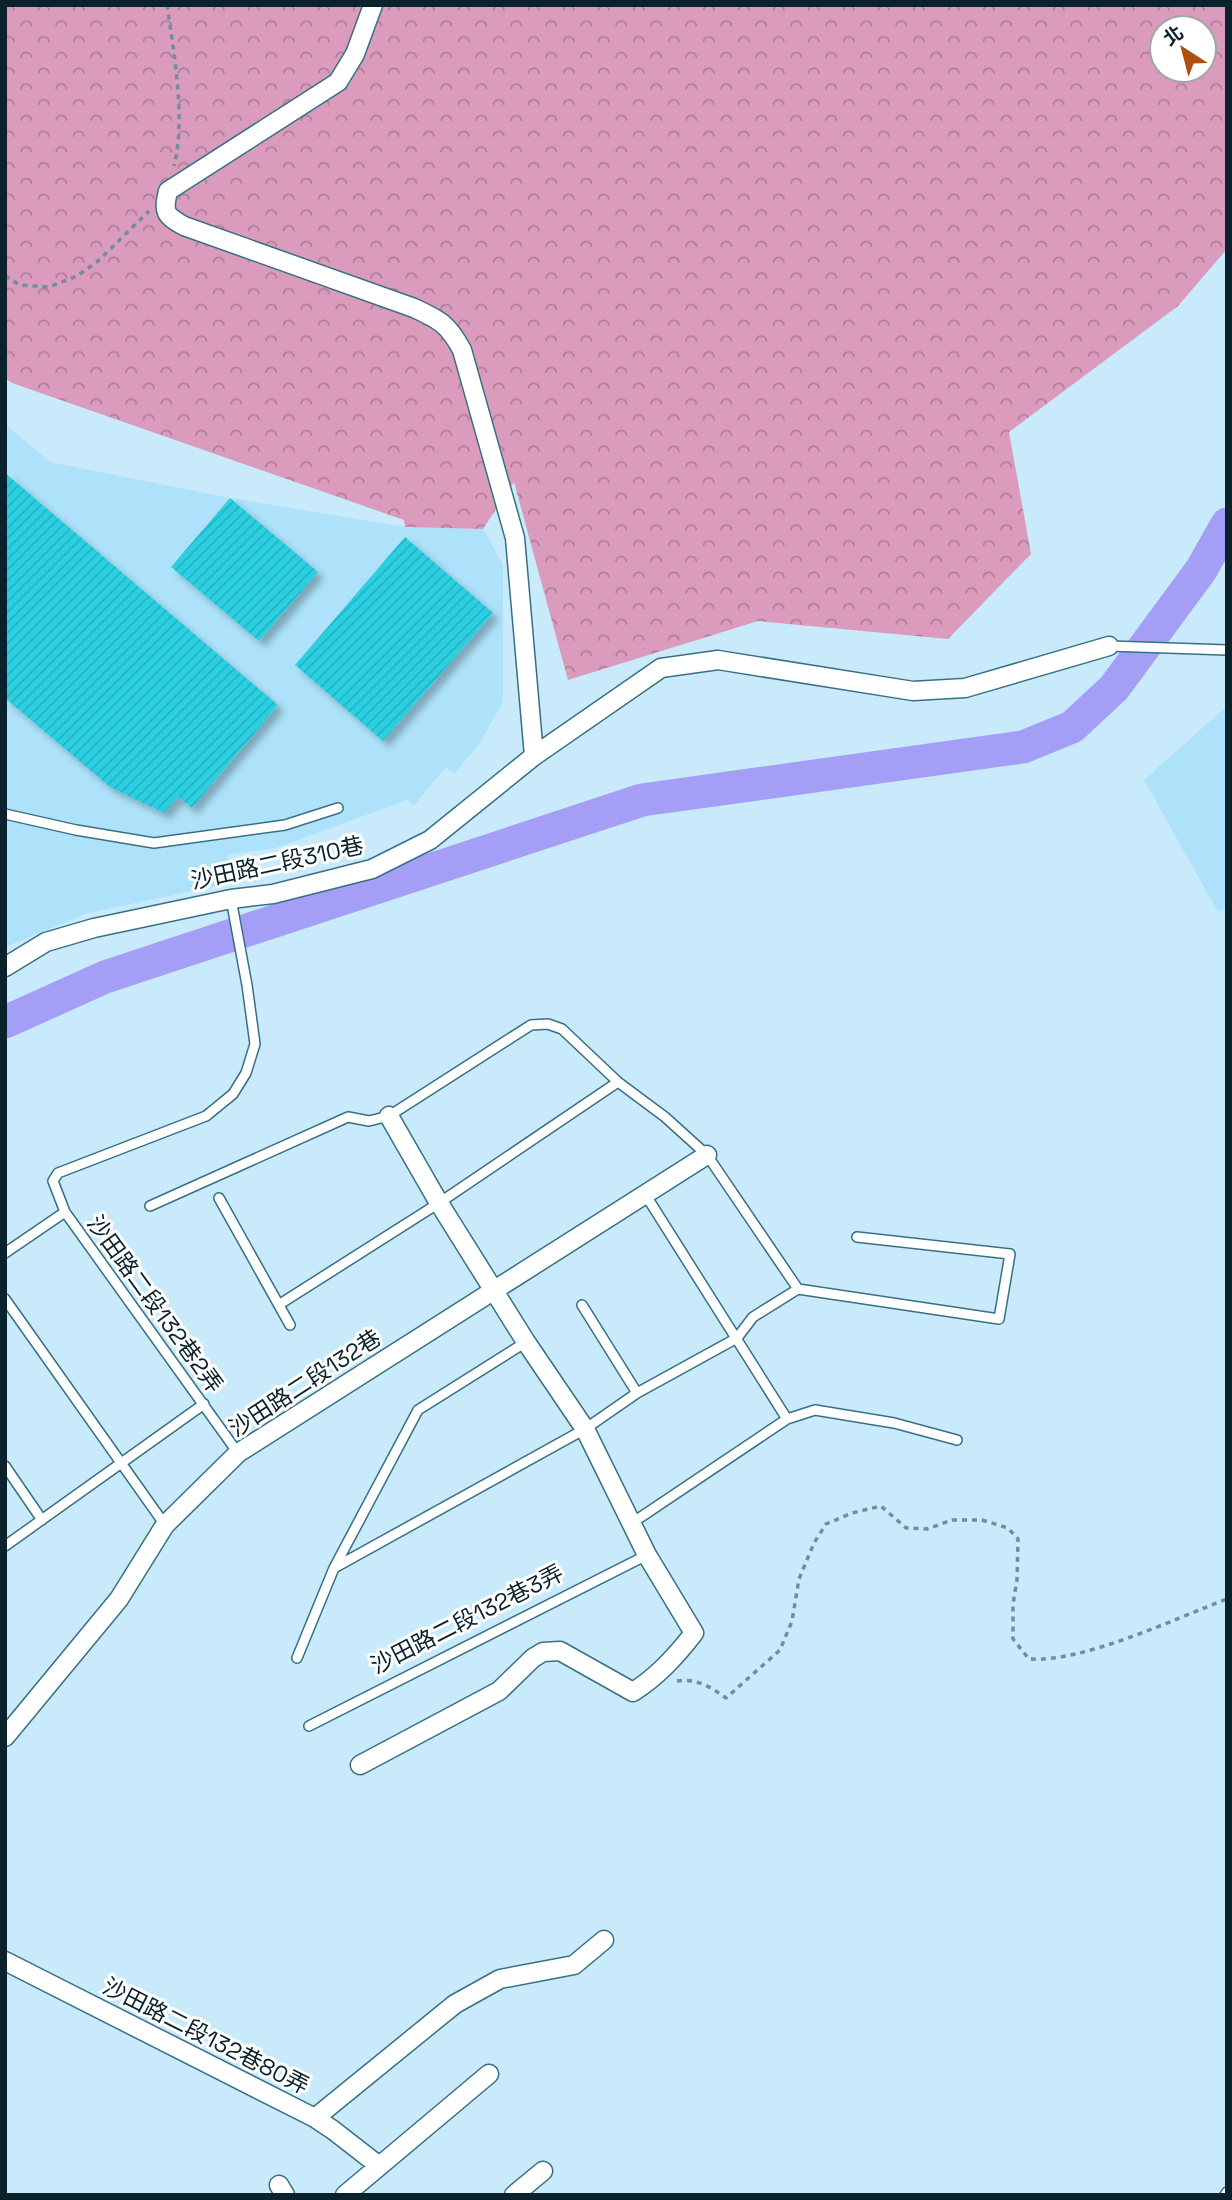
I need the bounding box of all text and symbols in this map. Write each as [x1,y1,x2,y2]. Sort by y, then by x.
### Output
north arrow [1148,14,1218,84]
text: 北 [1158,20,1188,51]
street label: 沙田路二段310巷 [188,830,366,896]
street label: 沙田路二段132巷2弄 [80,1209,230,1399]
street label: 沙田路二段132巷 [223,1323,387,1443]
street label: 沙田路二段132巷3弄 [366,1557,568,1681]
street label: 沙田路二段132巷80弄 [98,1971,314,2101]

